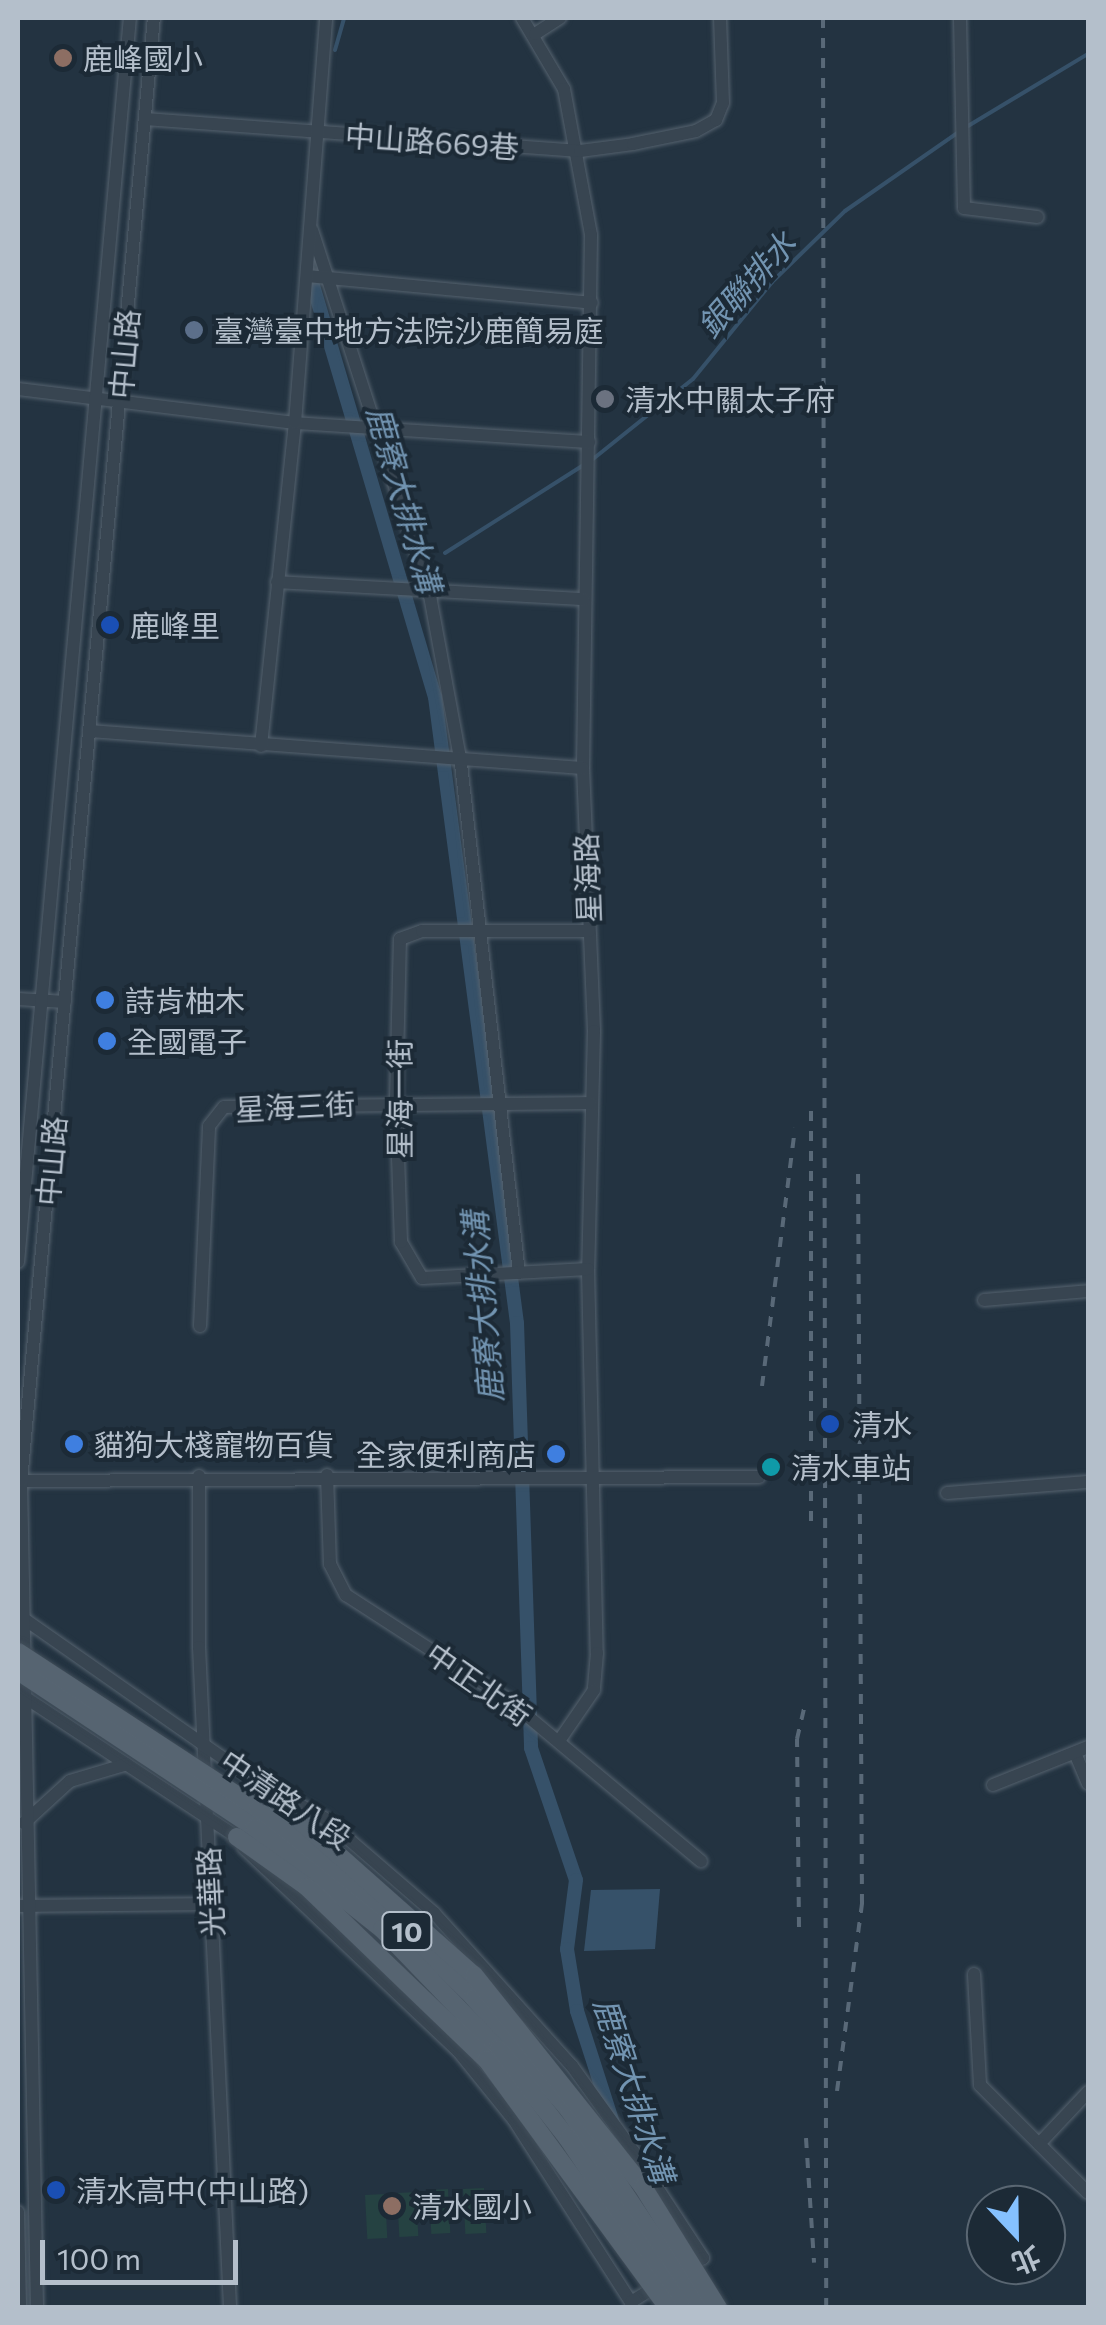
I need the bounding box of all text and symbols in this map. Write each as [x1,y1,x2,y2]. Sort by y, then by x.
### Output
place label: 鹿峰國小 [83,40,203,76]
marker: 鹿峰國小 [52,47,74,69]
street label: 中山路669巷 [344,117,520,165]
water label: 銀聯排水 [689,224,803,344]
street label: 中山路 [102,308,146,400]
place label: 臺灣臺中地方法院沙鹿簡易庭 [214,312,604,348]
marker: 臺灣臺中地方法院沙鹿簡易庭 [183,319,205,341]
place label: 清水中關太子府 [625,381,835,417]
marker: 清水中關太子府 [594,388,616,410]
water label: 鹿寮大排水溝 [360,401,450,597]
place label: 鹿峰里 [130,607,220,643]
marker: 鹿峰里 [99,614,121,636]
street label: 星海路 [567,832,607,924]
place label: 詩肯柚木 [125,982,245,1018]
marker: 詩肯柚木 [94,989,116,1011]
place label: 全國電子 [127,1023,247,1059]
marker: 全國電子 [96,1030,118,1052]
street label: 星海一街 [381,1039,417,1159]
street label: 星海三街 [234,1085,356,1127]
street label: 中山路 [29,1115,73,1207]
water label: 鹿寮大排水溝 [455,1210,509,1404]
place label: 清水 [852,1406,912,1442]
marker: 清水 [817,1411,843,1437]
place label: 貓狗大棧寵物百貨 [94,1426,334,1462]
marker: 貓狗大棧寵物百貨 [63,1433,85,1455]
place label: 全家便利商店 [356,1436,536,1472]
marker: 全家便利商店 [545,1443,567,1465]
place label: 清水車站 [791,1449,911,1485]
marker: 清水車站 [760,1456,782,1478]
street label: 中正北街 [420,1635,538,1733]
street label: 中清路八段 [214,1742,358,1856]
street label: 光華路 [190,1846,230,1938]
road number: 10 [380,1908,434,1954]
water label: 鹿寮大排水溝 [587,1993,683,2187]
place label: 清水高中(中山路) [76,2172,309,2208]
marker: 清水高中(中山路) [45,2179,67,2201]
north arrow [966,2185,1066,2285]
place label: 清水國小 [412,2188,532,2224]
marker: 清水國小 [381,2195,403,2217]
scale bar [45,2220,242,2282]
text: 100 m [57,2239,141,2276]
text: 北 [1007,2240,1046,2282]

